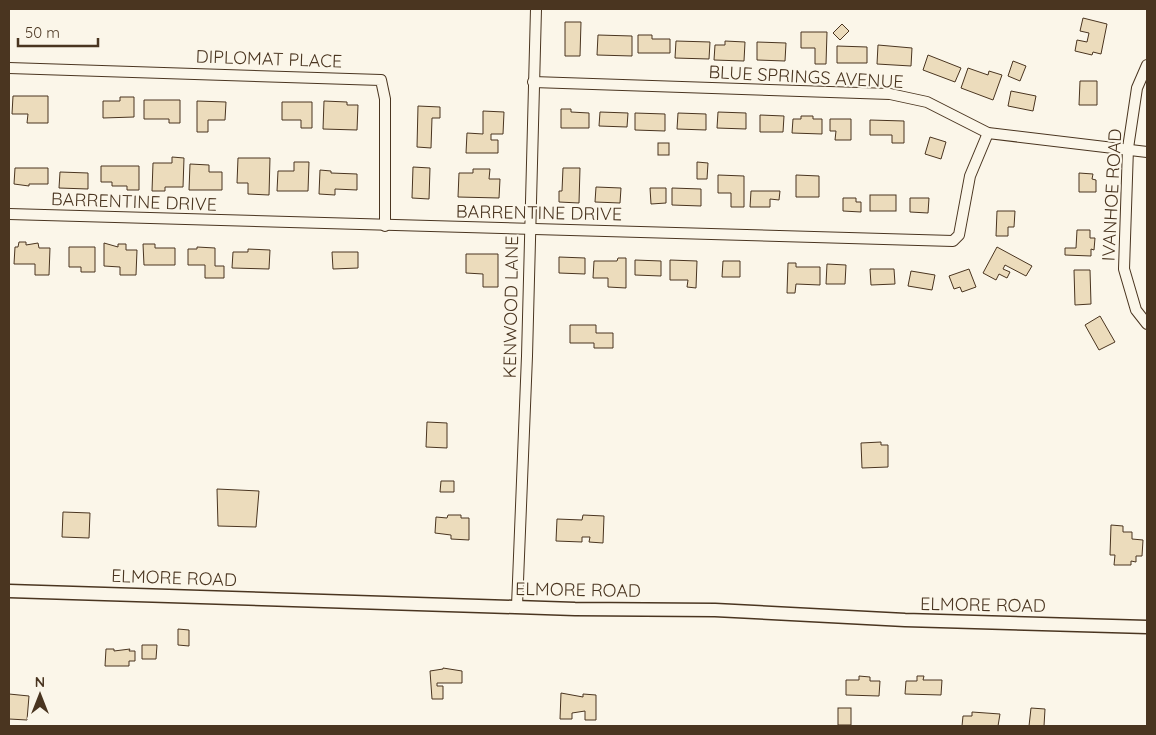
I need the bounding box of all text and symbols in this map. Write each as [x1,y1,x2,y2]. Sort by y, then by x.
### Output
scale bar [18,15,98,47]
text: 50 m [25,23,60,42]
street label: DIPLOMAT PLACE [195,44,343,73]
street label: BLUE SPRINGS AVENUE [708,60,904,93]
street label: IVANHOE ROAD [1097,128,1126,262]
street label: BARRENTINE DRIVE [51,187,217,216]
street label: BARRENTINE DRIVE [456,200,622,225]
street label: KENWOOD LANE [498,235,523,379]
street label: ELMORE ROAD [111,564,237,591]
street label: ELMORE ROAD [515,577,641,602]
street label: ELMORE ROAD [920,592,1046,617]
north arrow [15,670,65,720]
text: N [35,673,45,691]

